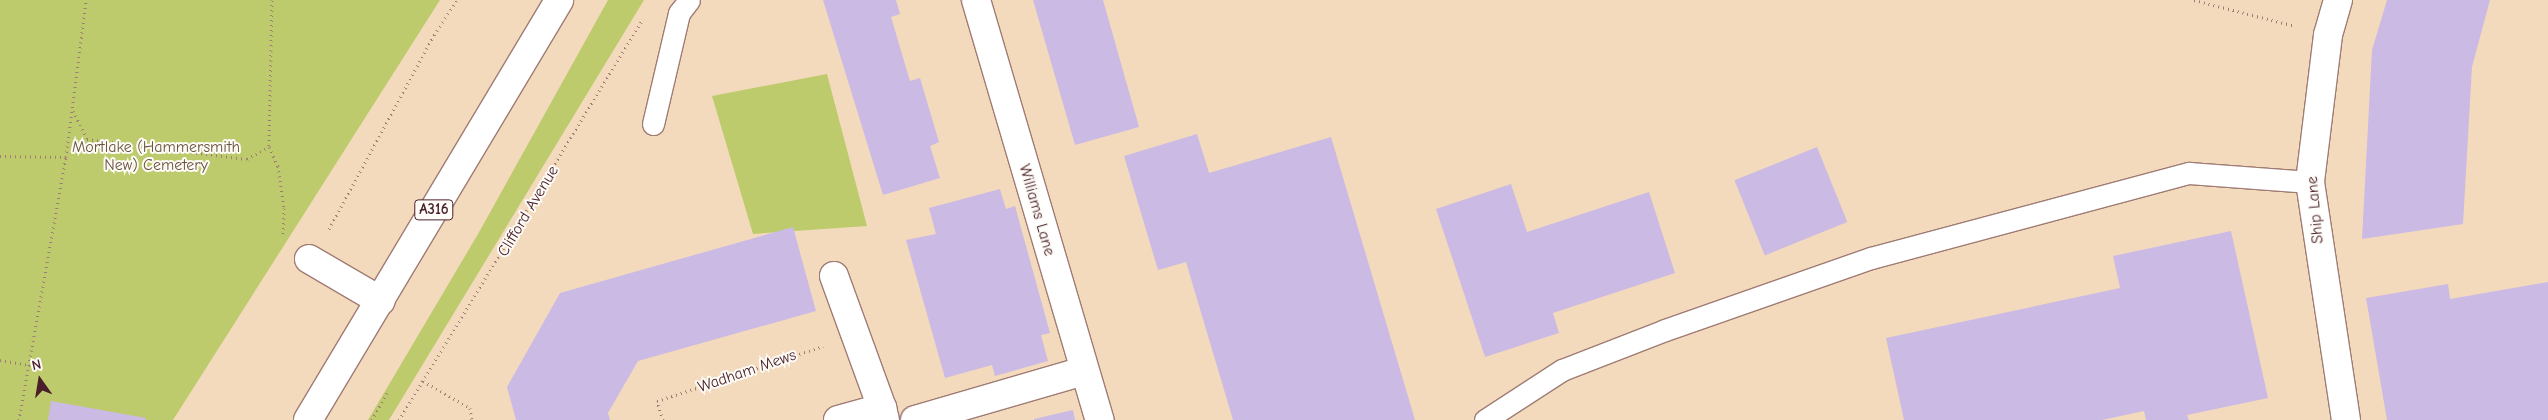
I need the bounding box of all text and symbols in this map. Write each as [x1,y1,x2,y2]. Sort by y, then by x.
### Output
park label: Mortlake (Hammersmith New) Cemetery [72,137,240,175]
street label: Clifford Avenue [493,162,563,260]
street label: Williams Lane [1015,162,1059,258]
street label: Ship Lane [2302,175,2328,245]
road number: A316 [414,198,454,222]
street label: Wadham Mews [695,345,799,397]
north arrow [15,355,65,405]
text: N [30,356,43,374]

